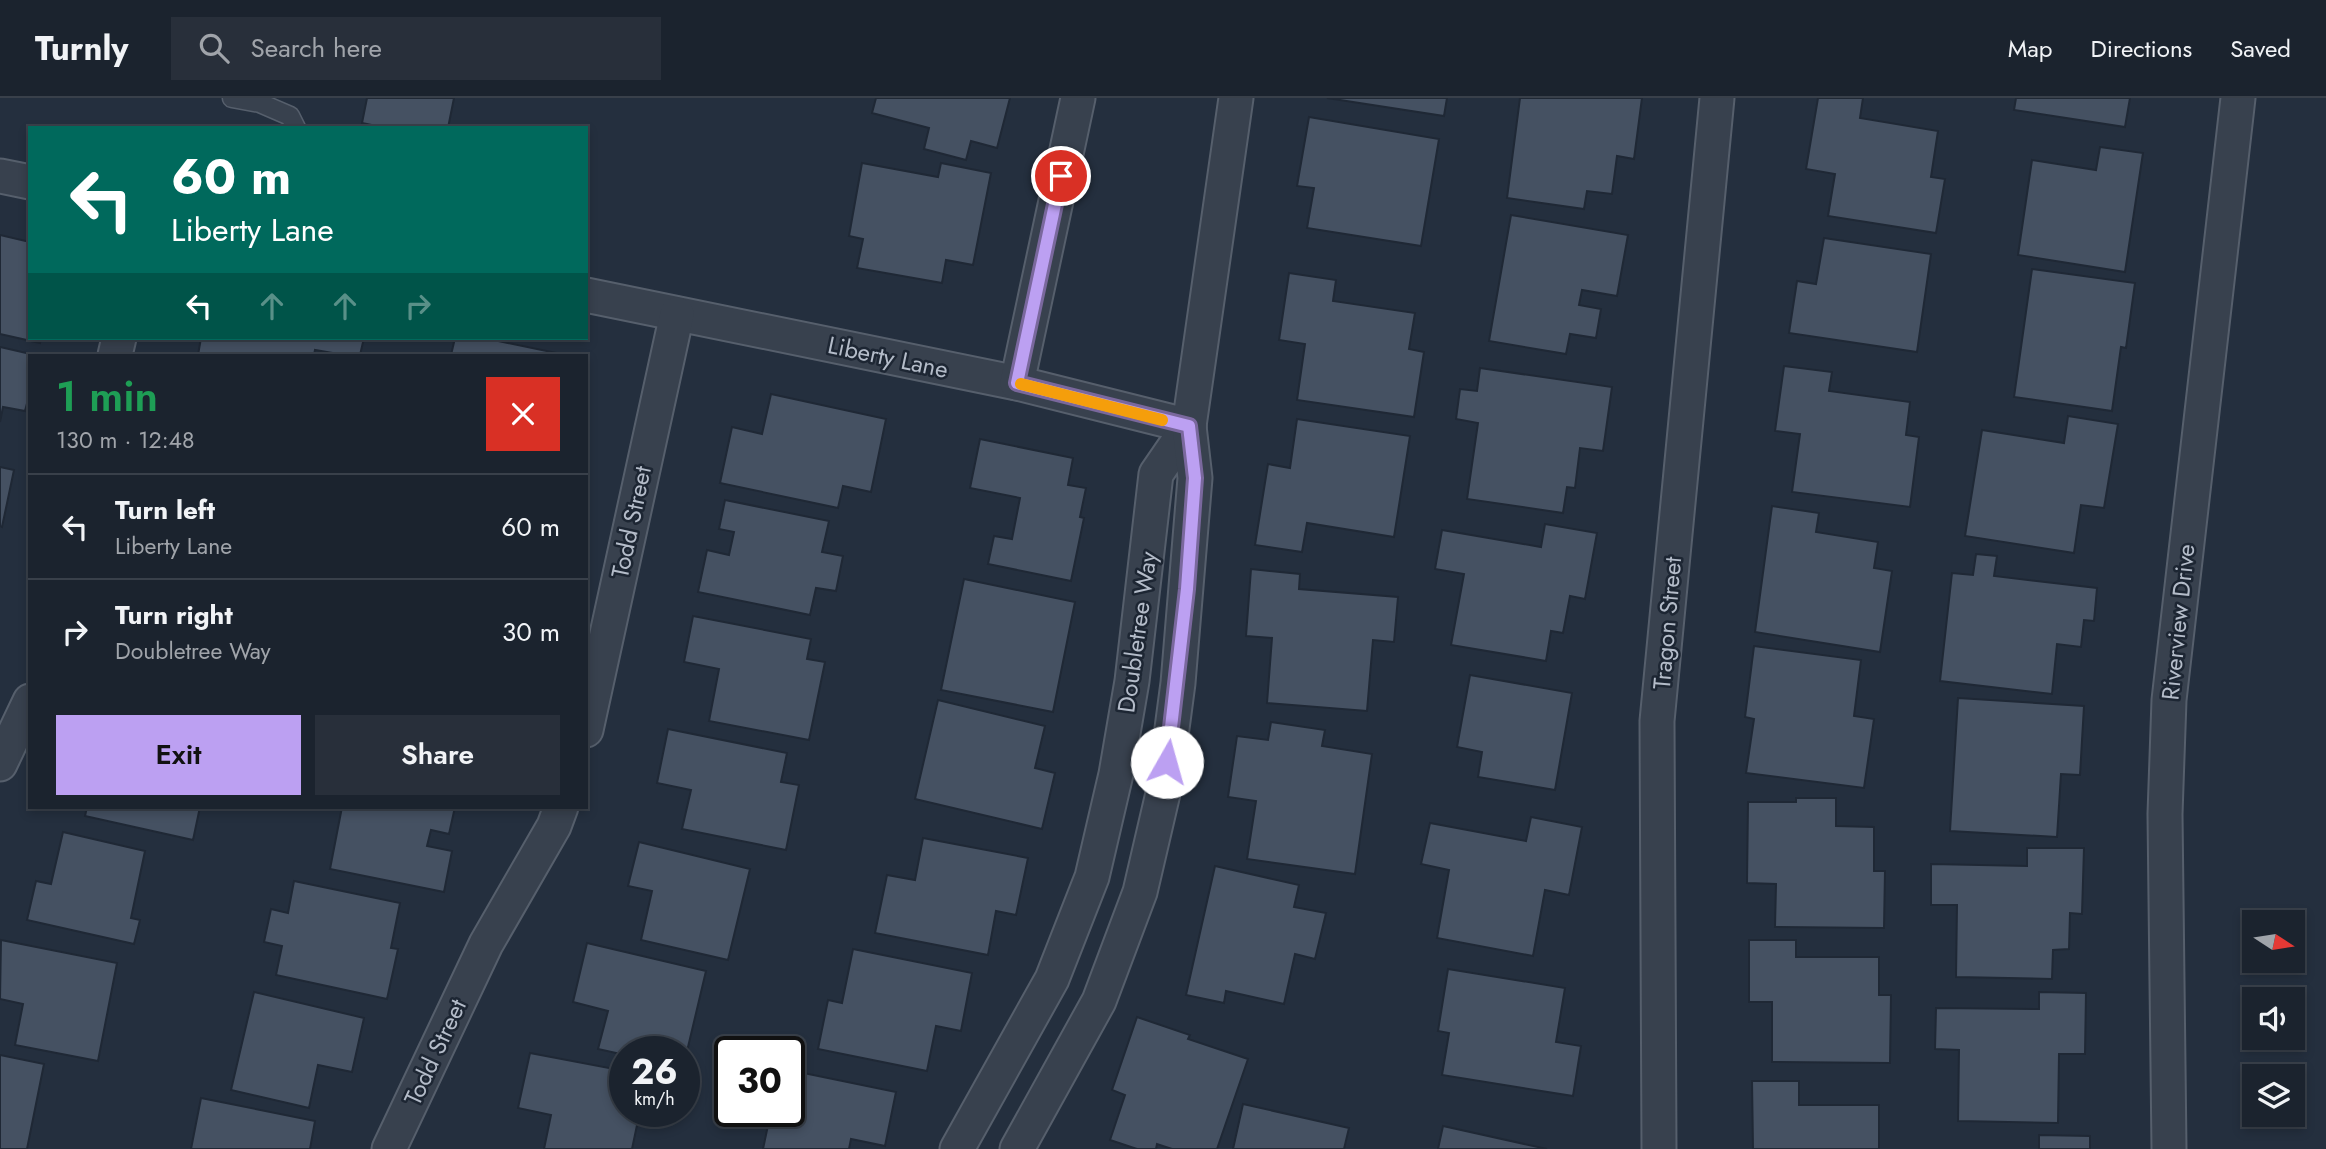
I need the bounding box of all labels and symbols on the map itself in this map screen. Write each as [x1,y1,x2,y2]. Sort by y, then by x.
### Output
pin [1031,146,1091,206]
street label: Liberty Lane [825,327,951,387]
street label: Todd Street [602,463,660,581]
street label: Riverview Drive [2152,542,2204,702]
street label: Doubletree Way [1108,549,1166,715]
street label: Tragon Street [1644,555,1690,691]
position arrow [1130,725,1204,799]
north arrow [2242,910,2305,973]
street label: Todd Street [395,993,475,1111]
speed limit sign: 30 [714,1036,805,1127]

